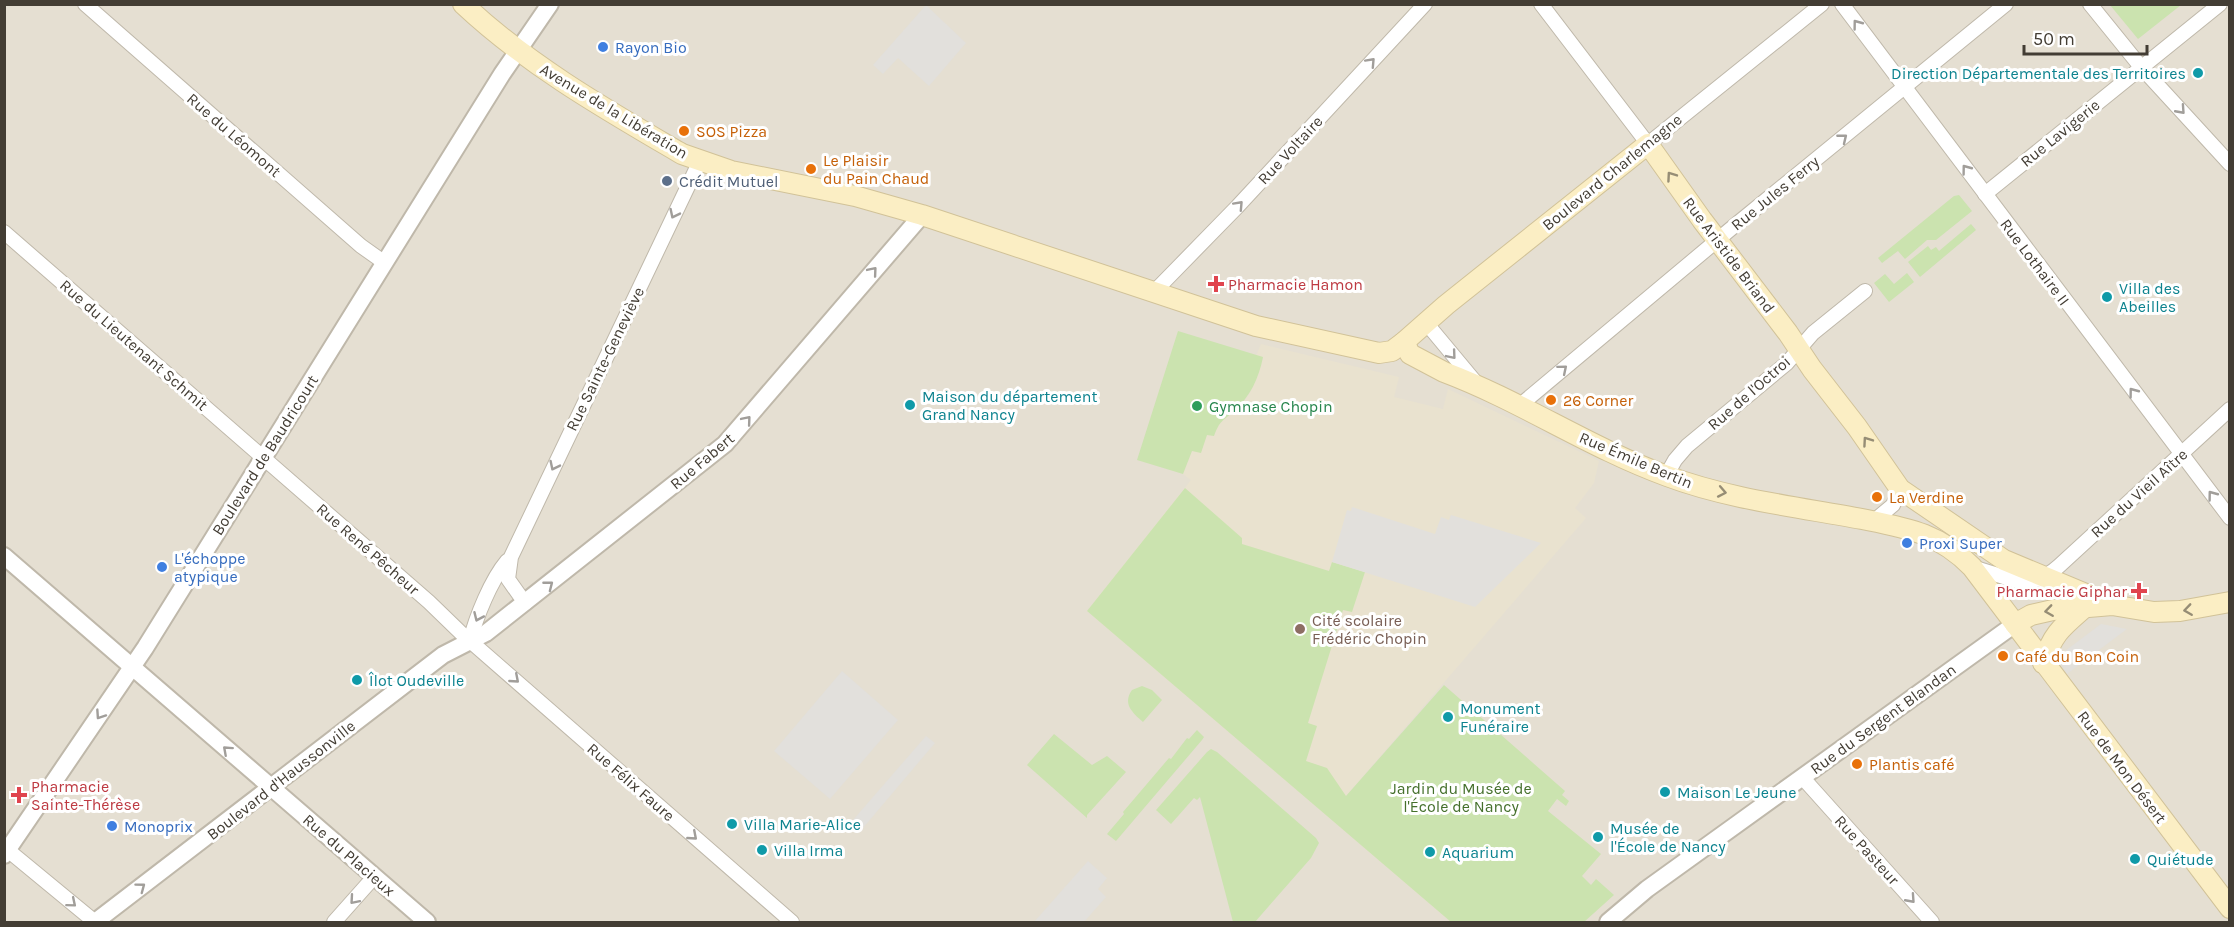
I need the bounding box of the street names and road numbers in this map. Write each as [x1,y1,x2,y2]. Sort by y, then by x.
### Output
street label: Avenue de la Libération [537,59,691,163]
street label: Rue du Léomont [183,89,285,181]
street label: Rue Lavigerie [2016,95,2104,171]
street label: Boulevard Charlemagne [1538,110,1686,234]
street label: Rue Voltaire [1253,112,1327,188]
street label: Rue Jules Ferry [1727,151,1823,234]
street label: Rue Aristide Briand [1679,193,1779,317]
street label: Rue Lothaire II [1996,215,2074,309]
street label: Rue du Lieutenant Schmit [56,275,212,415]
street label: Rue Sainte-Geneviève [562,284,648,434]
street label: Rue de l'Octroi [1704,352,1794,434]
street label: Boulevard de Baudricourt [208,371,322,539]
street label: Rue Émile Bertin [1577,428,1695,492]
street label: Rue Fabert [666,429,738,493]
street label: Rue du Vieil Aître [2087,445,2191,541]
street label: Rue René Pêcheur [313,499,423,599]
street label: Rue du Sergent Blandan [1806,660,1960,778]
street label: Rue de Mon Désert [2074,707,2170,827]
street label: Boulevard d'Haussonville [203,716,359,844]
street label: Rue Félix Faure [583,739,679,825]
street label: Rue du Placieux [299,810,399,900]
street label: Rue Pasteur [1831,811,1903,889]

